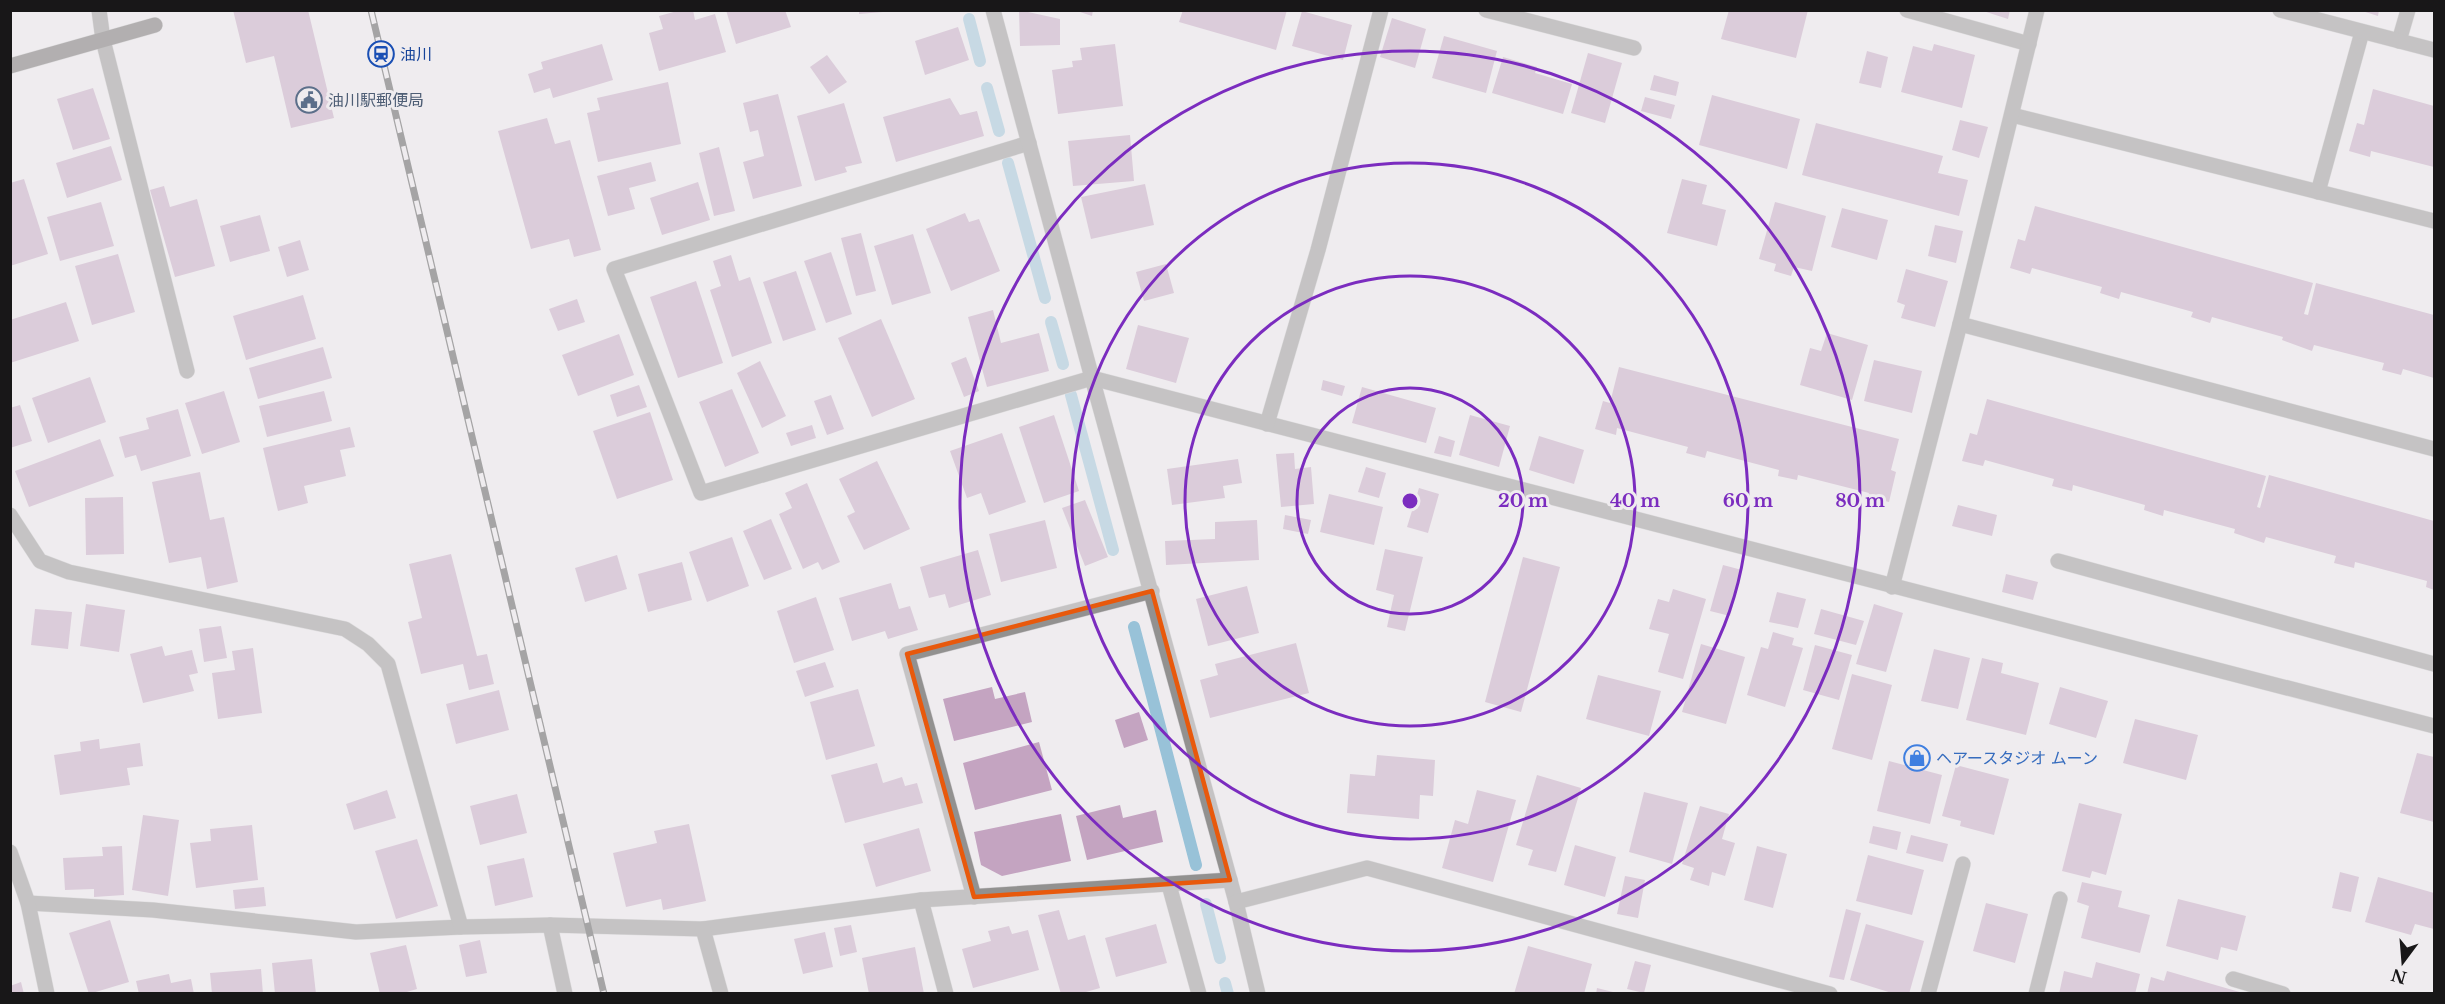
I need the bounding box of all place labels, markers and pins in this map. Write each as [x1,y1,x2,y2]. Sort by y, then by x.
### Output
station icon: 油川 [366,39,396,69]
place label: 油川 [400,44,432,64]
public building icon: 油川駅郵便局 [294,85,324,115]
place label: 油川駅郵便局 [328,90,424,110]
centre of rings [1400,491,1420,511]
shop icon: ヘアースタジオ ムーン [1902,743,1932,773]
place label: ヘアースタジオ ムーン [1936,748,2098,768]

